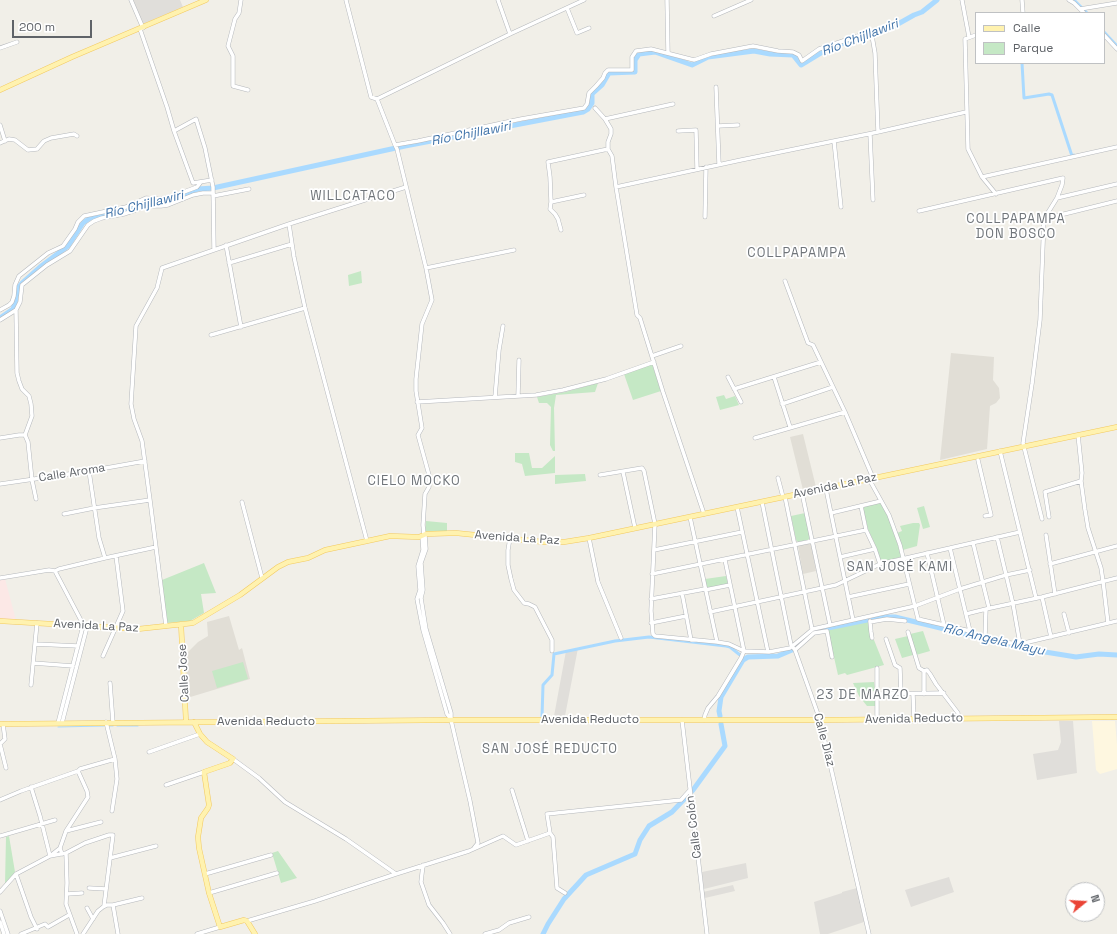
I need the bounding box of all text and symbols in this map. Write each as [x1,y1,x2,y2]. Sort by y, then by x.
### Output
scale bar [14,12,94,38]
legend [975,12,1105,64]
water label: Río Chijllawiri [819,16,901,60]
text: 200 m [19,19,55,35]
text: Calle [1013,20,1041,36]
text: Parque [1013,40,1053,56]
water label: Río Chijllawiri [430,119,512,149]
water label: Río Chijllawiri [103,188,185,222]
district label: WILLCATACO [310,188,396,204]
district label: COLLPAPAMPA DON BOSCO [966,211,1066,242]
district label: COLLPAPAMPA [747,245,847,261]
street label: Calle Aroma [38,461,106,485]
street label: Avenida La Paz [792,470,878,502]
district label: CIELO MOCKO [367,473,461,489]
street label: Avenida La Paz [474,528,560,548]
district label: SAN JOSÉ KAMI [847,559,953,575]
street label: Avenida La Paz [53,617,139,635]
water label: Río Angela Mayu [942,621,1046,659]
street label: Calle Jose [175,644,193,702]
district label: 23 DE MARZO [817,687,909,703]
street label: Avenida Reducto [865,711,963,727]
street label: Calle Díaz [810,712,838,768]
street label: Avenida Reducto [541,713,639,727]
street label: Avenida Reducto [217,715,315,729]
district label: SAN JOSÉ REDUCTO [482,741,618,757]
street label: Calle Colón [683,795,705,859]
north arrow [1065,882,1105,922]
text: N [1088,893,1103,904]

